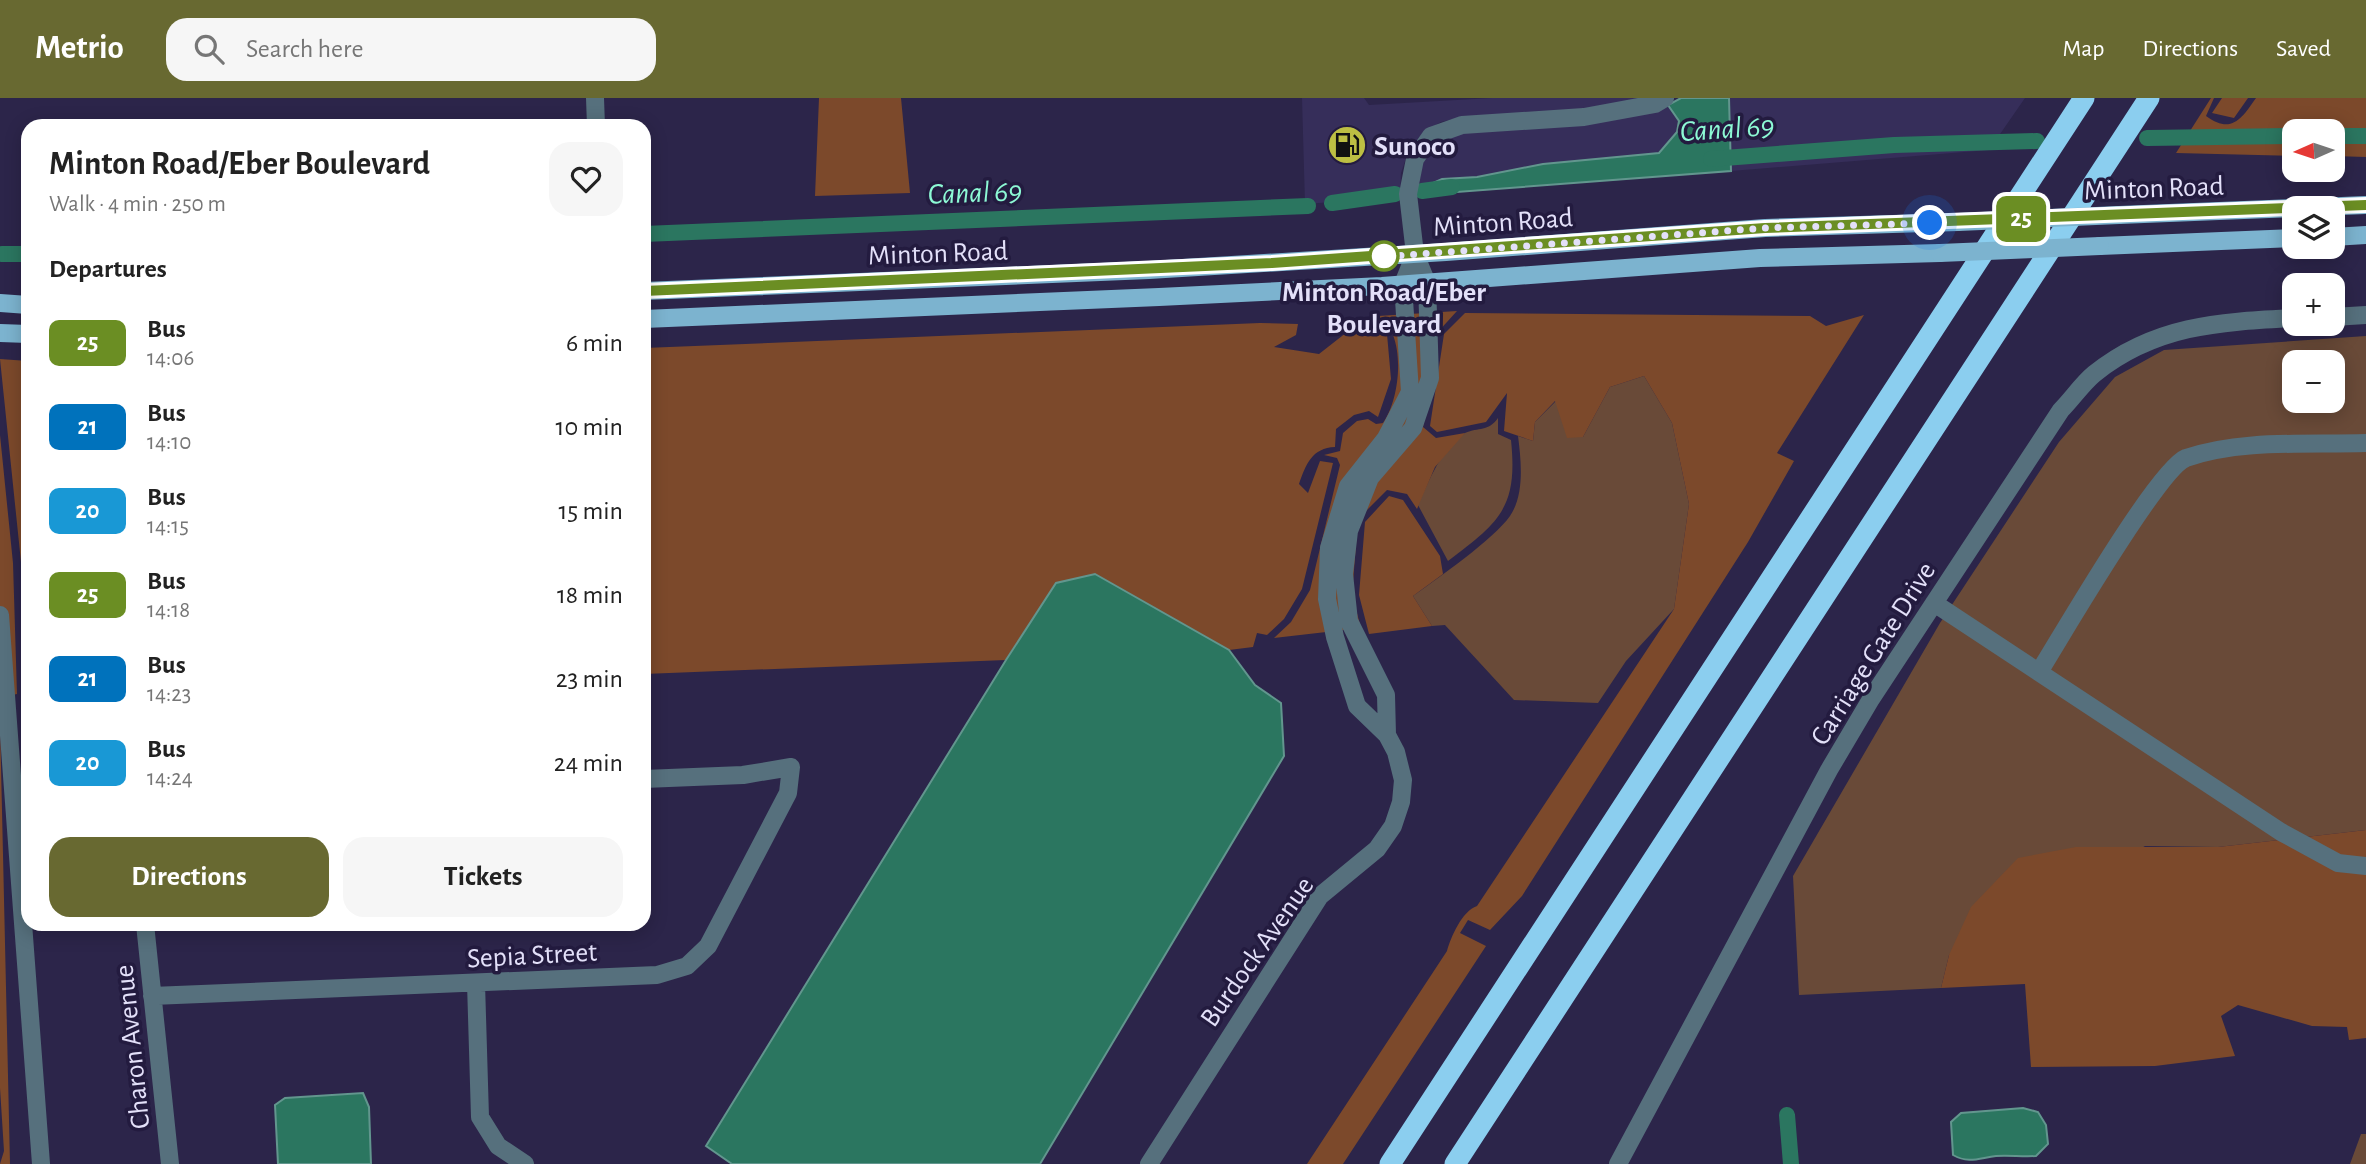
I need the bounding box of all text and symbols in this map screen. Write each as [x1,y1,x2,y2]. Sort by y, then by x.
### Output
search box [166,18,656,81]
icon: search [190,30,228,68]
text: Metrio [35,32,124,65]
text: Search here [246,36,363,62]
text: Map [2062,37,2104,61]
text: Directions [2142,37,2238,61]
text: Saved [2276,37,2331,61]
water label: Canal 69 [1679,111,1775,147]
north arrow [2282,119,2345,182]
map controls [2282,119,2345,413]
fuel station icon: Sunoco [1326,124,1368,166]
place label: Sunoco [1374,133,1456,161]
button: heart [549,142,623,216]
text: Minton Road/Eber Boulevard [49,148,430,181]
street label: Minton Road [2084,173,2225,205]
water label: Canal 69 [927,176,1023,210]
text: Walk · 4 min · 250 m [49,193,226,216]
line badge: 25 [1990,196,2052,242]
button: layers [2282,196,2345,259]
street label: Minton Road [1432,204,1574,242]
your location [1912,205,1947,240]
text: 25 [2010,207,2032,231]
street label: Minton Road [868,238,1009,270]
marker: Minton Road/Eber Boulevard [1369,241,1399,271]
text: Departures [49,256,167,282]
button: + [2282,273,2345,336]
place label: Minton Road/Eber Boulevard [1282,279,1486,339]
text: Bus [147,316,186,342]
text: 6 min [566,330,623,356]
text: 25 [77,331,98,355]
text: 14:06 [147,347,194,370]
button: − [2282,350,2345,413]
text: Bus [147,400,186,426]
text: 10 min [556,414,623,440]
text: 21 [78,415,97,439]
text: 14:10 [147,431,191,454]
text: Bus [147,484,186,510]
text: 15 min [558,498,623,524]
text: 20 [76,499,99,523]
text: 14:15 [147,515,189,538]
street label: Carriage Gate Drive [1806,558,1941,751]
text: Bus [147,568,186,594]
text: 18 min [557,582,623,608]
text: 25 [77,583,98,607]
text: 14:18 [147,599,190,622]
text: Bus [147,652,186,678]
text: 23 min [556,666,623,692]
text: 21 [78,667,97,691]
text: 14:23 [147,683,191,706]
text: Bus [147,736,186,762]
text: 24 min [554,750,623,776]
text: 20 [76,751,99,775]
text: 14:24 [147,767,193,790]
button: Directions [49,837,329,917]
button: Tickets [343,837,623,917]
street label: Burdock Avenue [1196,872,1320,1032]
street label: Sepia Street [466,939,598,973]
street label: Charon Avenue [110,963,156,1130]

